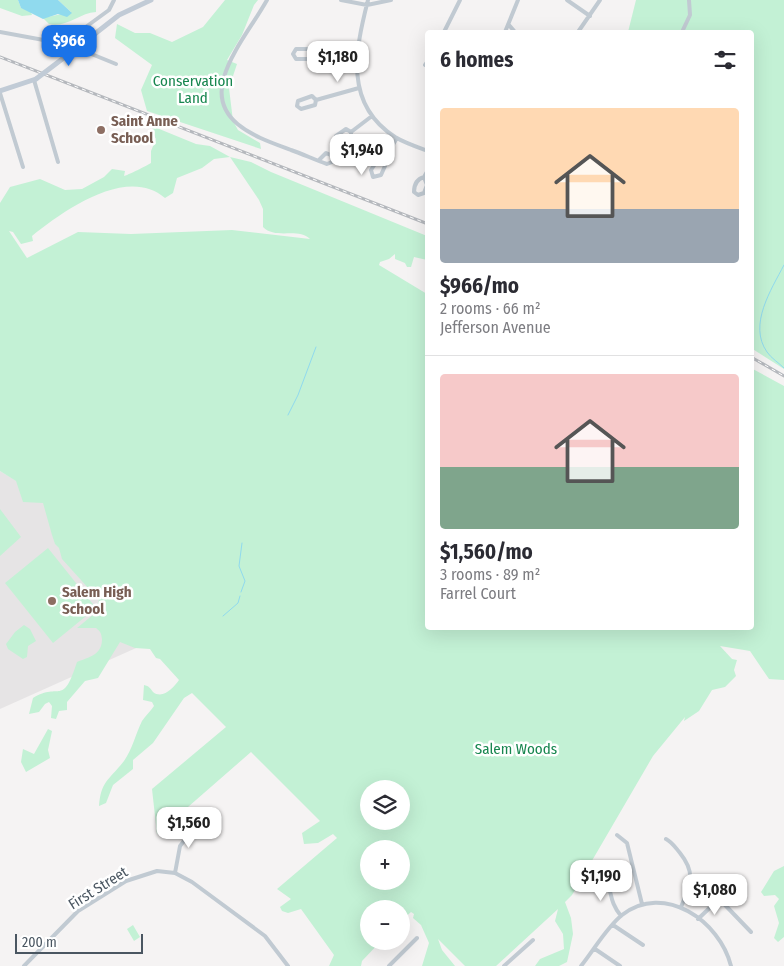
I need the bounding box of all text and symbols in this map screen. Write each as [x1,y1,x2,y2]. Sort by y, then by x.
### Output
pin: $966 [39,24,99,67]
text: $966 [53,31,85,50]
pin: $1,180 [297,41,379,83]
icon: filters [711,46,739,74]
text: $1,180 [318,47,358,66]
text: 6 homes [440,47,513,73]
park label: Conservation Land [153,72,233,107]
place label: Saint Anne School [111,112,178,147]
marker: Saint Anne School [95,124,107,136]
pin: $1,940 [321,134,403,176]
text: $1,940 [341,140,383,159]
icon: home [545,141,635,231]
text: $966/mo [440,273,519,299]
text: 2 rooms · 66 m² [440,299,540,318]
text: Jefferson Avenue [440,318,551,337]
icon: home [545,406,635,496]
text: $1,560/mo [440,539,533,565]
text: 3 rooms · 89 m² [440,565,540,584]
place label: Salem High School [62,583,132,618]
text: Farrel Court [440,584,516,603]
marker: Salem High School [46,595,58,607]
park label: Salem Woods [475,740,557,758]
map controls [360,780,410,950]
button: layers [360,780,410,830]
pin: $1,560 [148,806,230,849]
text: $1,560 [168,813,210,832]
button: + [360,840,410,890]
pin: $1,190 [560,860,642,902]
street label: First Street [65,863,131,913]
text: $1,190 [581,866,621,885]
pin: $1,080 [674,874,756,916]
text: $1,080 [693,880,737,899]
button: − [360,900,410,950]
scale bar [15,931,142,954]
text: 200 m [22,934,57,951]

